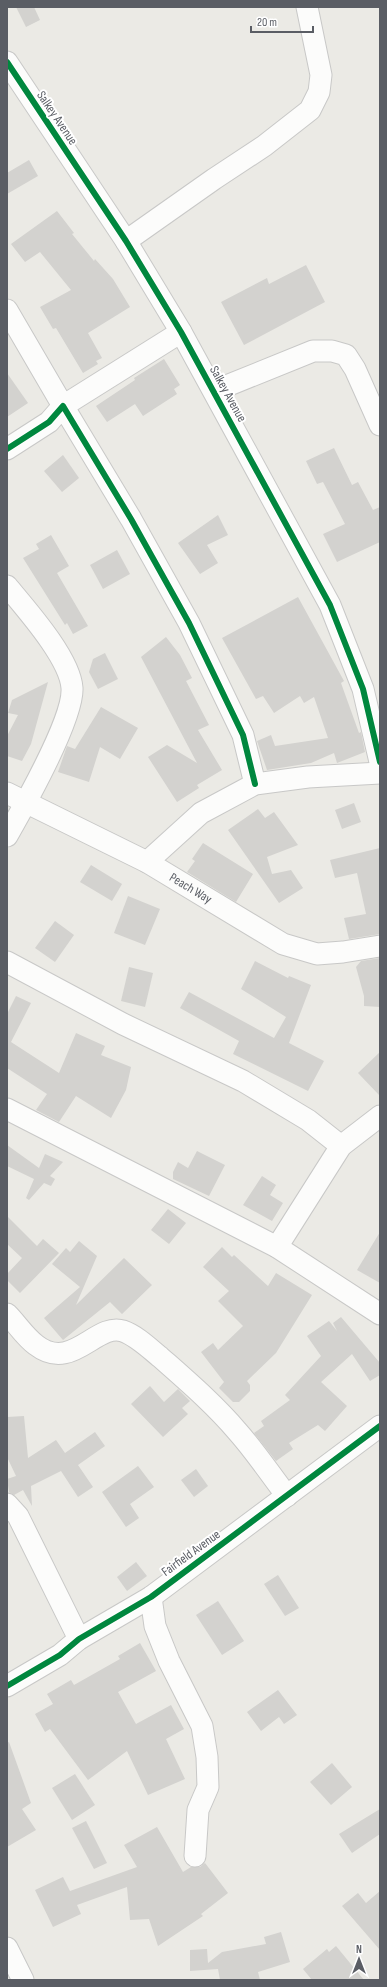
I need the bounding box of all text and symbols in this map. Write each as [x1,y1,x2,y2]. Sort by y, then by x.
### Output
scale bar [251,8,313,34]
text: 20 m [257,15,277,30]
street label: Salkey Avenue [33,88,81,148]
street label: Salkey Avenue [206,363,250,425]
street label: Peach Way [166,869,215,907]
street label: Fairfield Avenue [159,1526,223,1580]
north arrow [339,1939,379,1979]
text: N [356,1943,362,1956]

